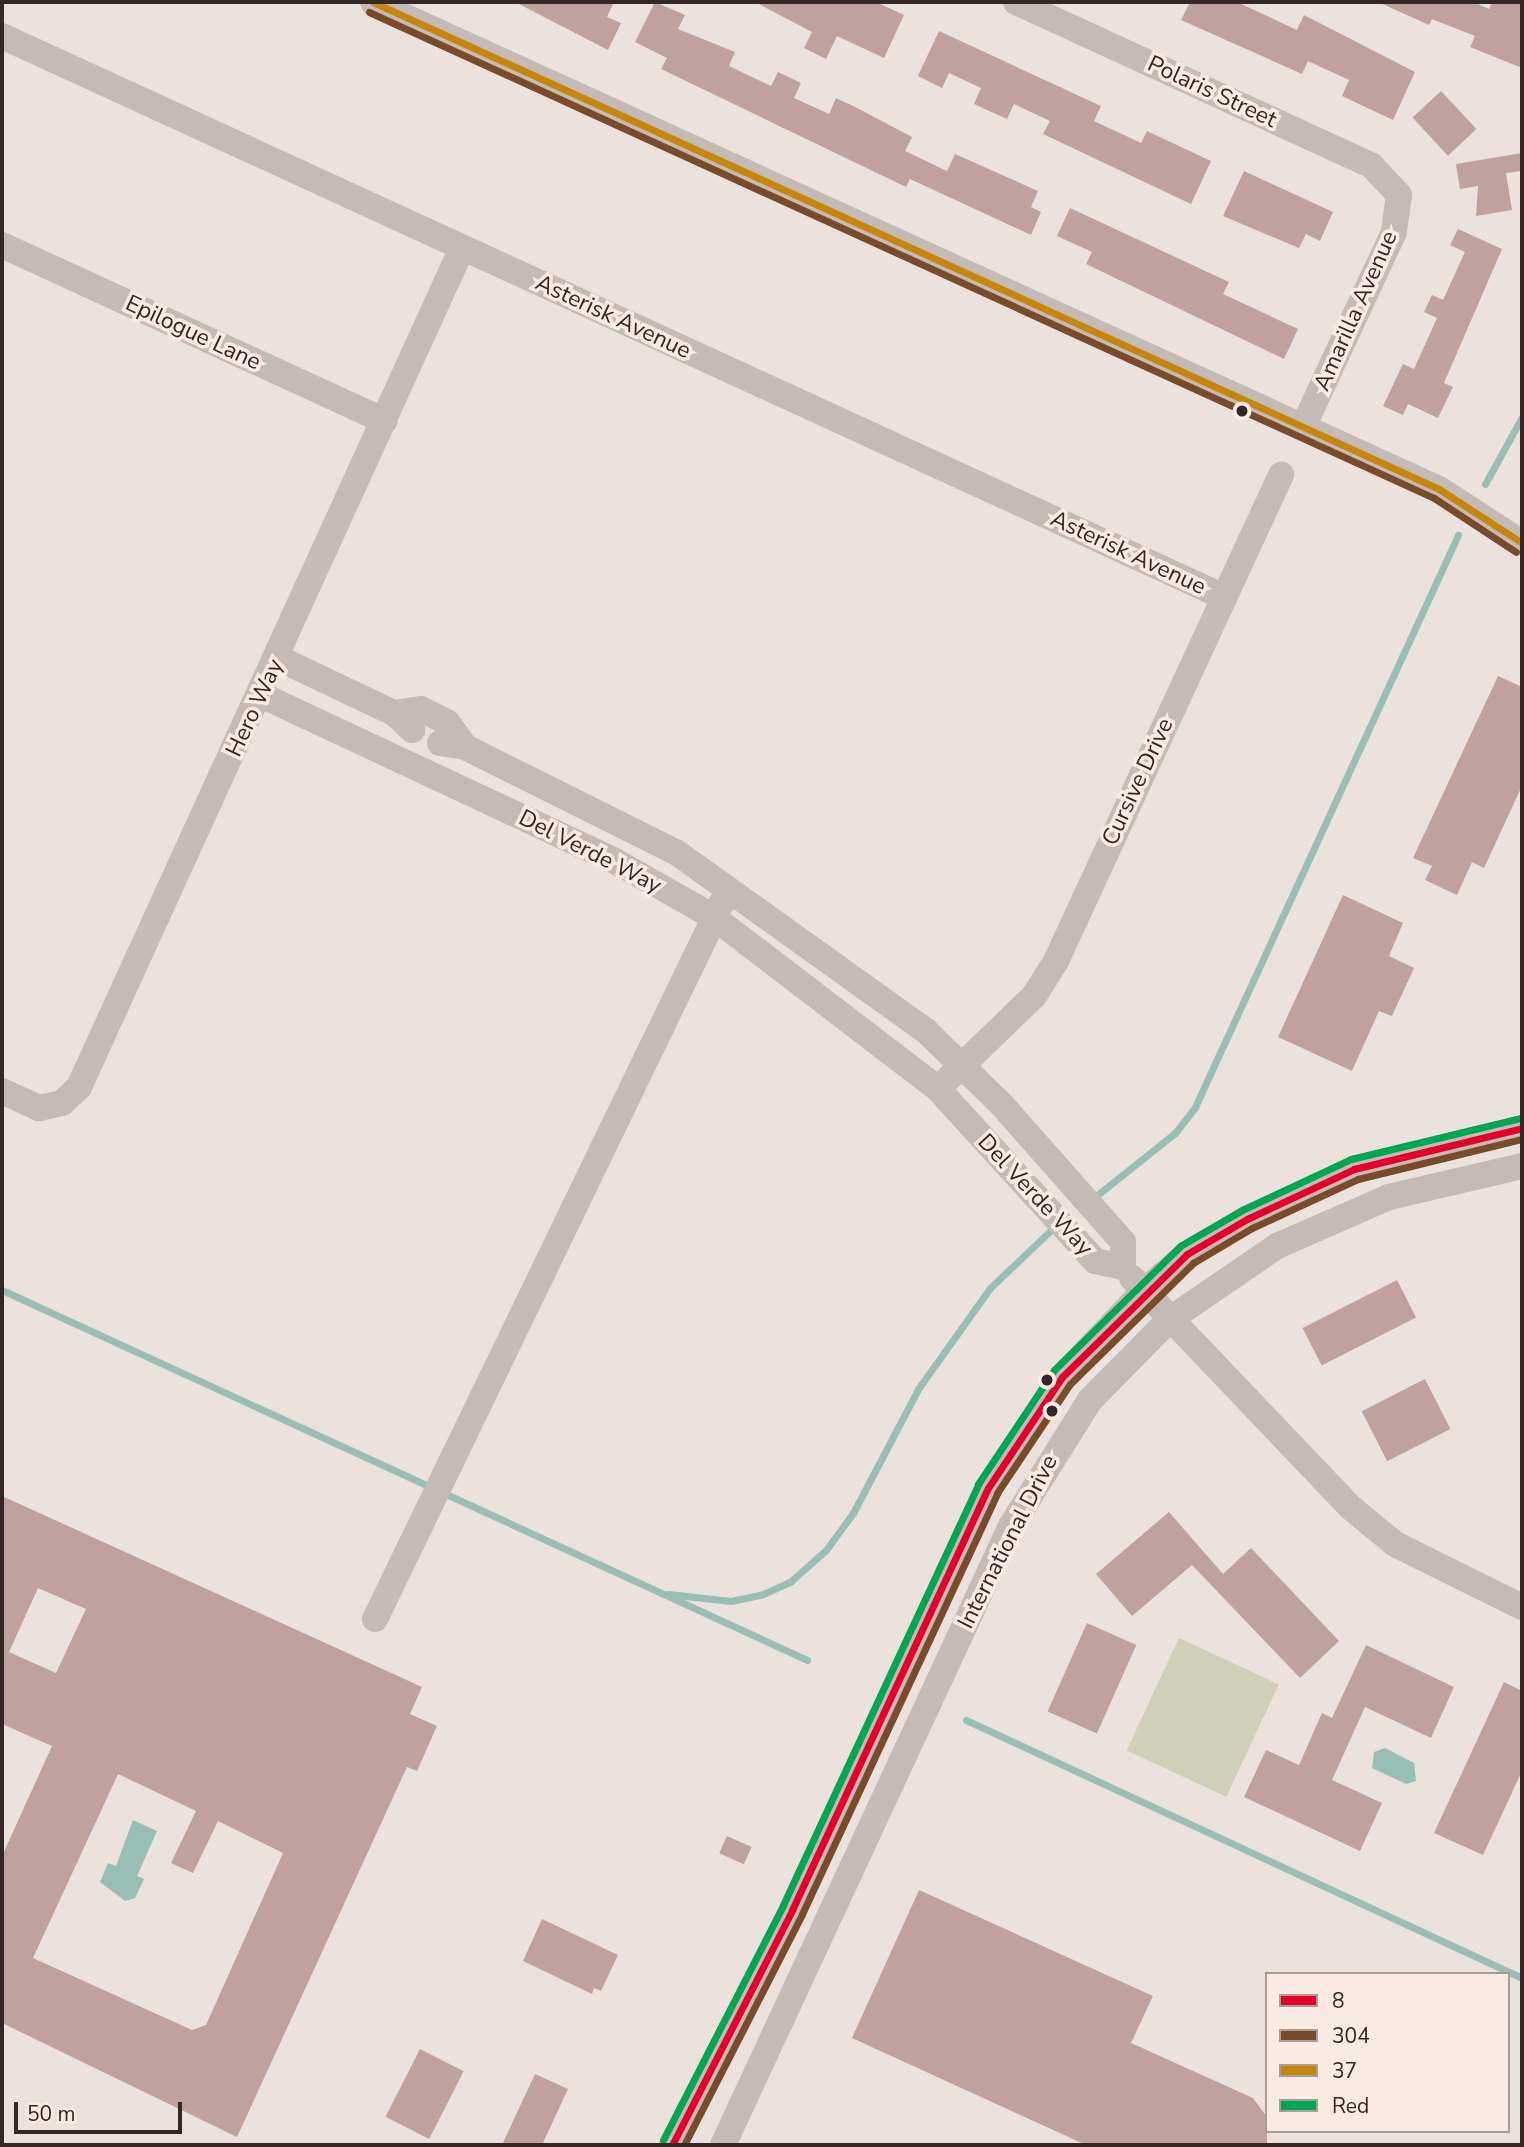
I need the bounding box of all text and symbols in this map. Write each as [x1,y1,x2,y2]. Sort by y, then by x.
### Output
street label: Polaris Street [1143,50,1281,134]
street label: Amarilla Avenue [1308,227,1404,395]
street label: Asterisk Avenue [531,269,695,365]
street label: Epilogue Lane [121,290,265,376]
unlabelled marker [1235,404,1249,418]
street label: Asterisk Avenue [1046,505,1210,601]
street label: Hero Way [220,655,290,761]
street label: Cursive Drive [1097,714,1179,850]
street label: Del Verde Way [514,804,666,900]
street label: Del Verde Way [972,1128,1098,1262]
unlabelled marker [1040,1373,1054,1387]
unlabelled marker [1045,1404,1059,1418]
street label: International Drive [952,1451,1064,1633]
legend [1265,1972,1510,2133]
text: 8 [1332,1987,1345,2015]
text: 304 [1332,2022,1370,2050]
text: 37 [1332,2057,1357,2085]
scale bar [18,2088,186,2132]
text: Red [1332,2092,1369,2120]
text: 50 m [27,2100,76,2128]

